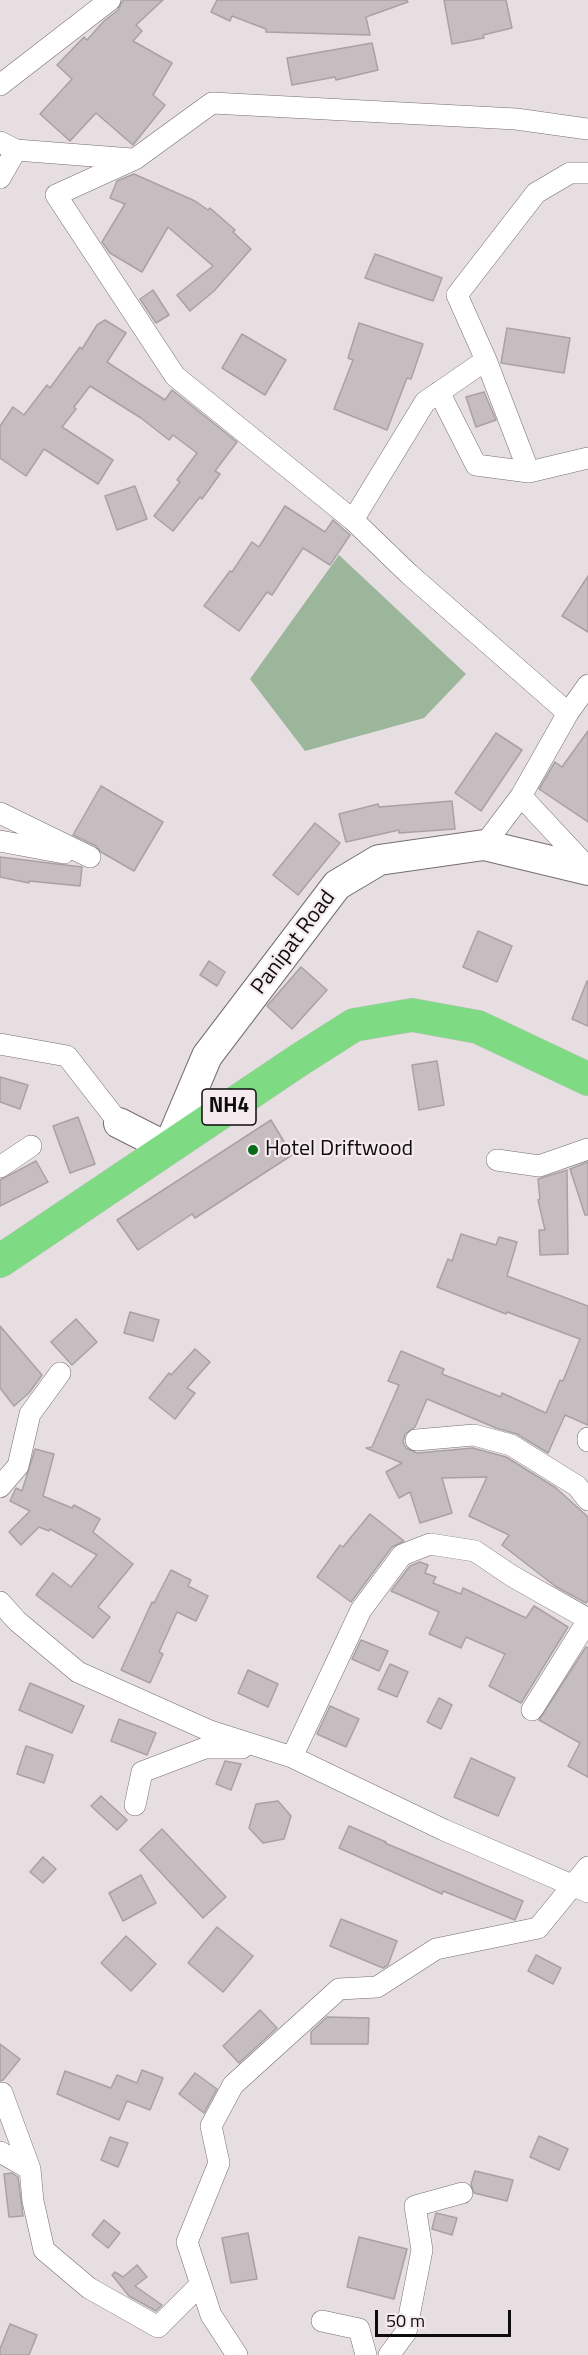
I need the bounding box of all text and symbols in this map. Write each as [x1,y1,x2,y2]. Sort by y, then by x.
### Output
street label: Panipat Road [246,886,342,1000]
road number: NH4 [202,1089,256,1125]
place label: Hotel Driftwood [265,1137,413,1163]
marker: Hotel Driftwood [246,1143,260,1157]
scale bar [378,2298,514,2336]
text: 50 m [386,2307,425,2334]

